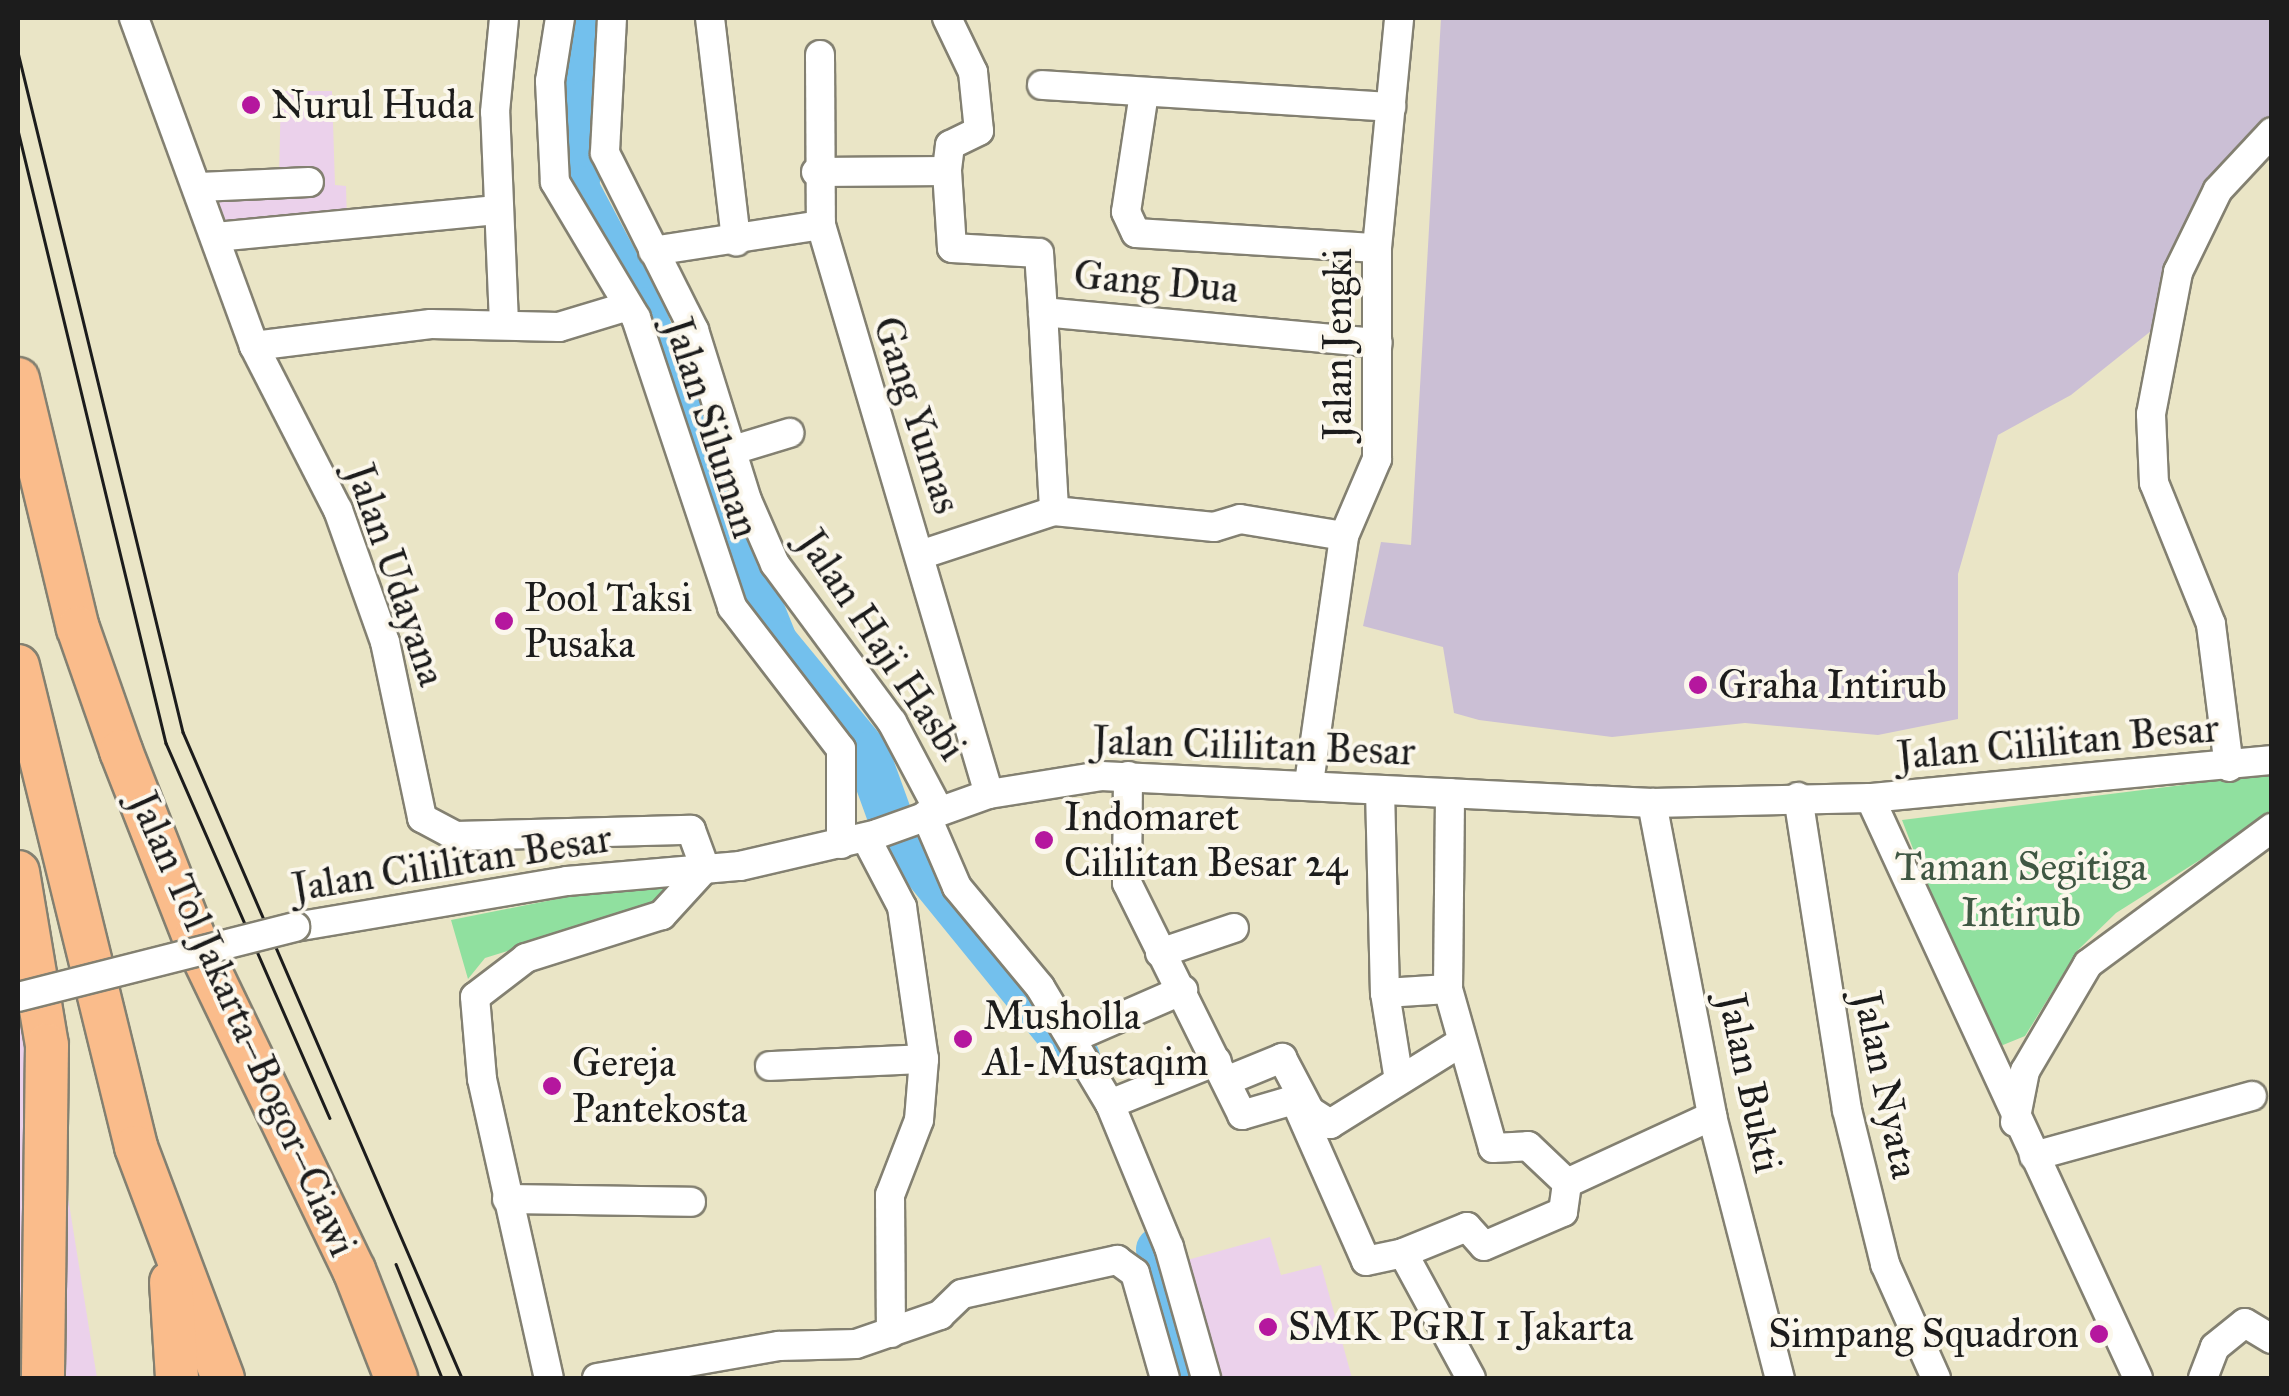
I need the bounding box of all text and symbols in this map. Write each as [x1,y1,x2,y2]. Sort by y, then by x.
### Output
place label: Nurul Huda [271,81,474,129]
marker: Nurul Huda [240,94,262,116]
street label: Jalan Jengki [1314,248,1362,440]
street label: Gang Dua [1072,251,1240,313]
street label: Gang Yumas [863,311,971,519]
street label: Jalan Siluman [654,312,770,544]
street label: Jalan Udayana [336,458,456,692]
street label: Jalan Haji Hasbi [787,521,977,769]
place label: Pool Taksi Pusaka [524,574,692,668]
marker: Pool Taksi Pusaka [493,610,515,632]
place label: Graha Intirub [1718,661,1947,709]
marker: Graha Intirub [1687,674,1709,696]
street label: Jalan Cililitan Besar [1895,704,2221,780]
street label: Jalan Cililitan Besar [1092,716,1416,776]
street label: Jalan Tol Jakarta–Bogor–Ciawi [119,785,367,1263]
place label: Indomaret Cililitan Besar 24 [1064,793,1347,887]
street label: Jalan Cililitan Besar [289,814,615,912]
marker: Indomaret Cililitan Besar 24 [1033,829,1055,851]
park label: Taman Segitiga Intirub [1895,843,2147,937]
street label: Jalan Nyata [1843,987,1929,1183]
street label: Jalan Bukti [1708,989,1792,1177]
place label: Musholla Al-Mustaqim [983,992,1209,1086]
marker: Musholla Al-Mustaqim [952,1028,974,1050]
place label: Gereja Pantekosta [572,1039,747,1133]
marker: Gereja Pantekosta [541,1075,563,1097]
place label: SMK PGRI 1 Jakarta [1288,1303,1633,1351]
place label: Simpang Squadron [1768,1310,2079,1358]
marker: SMK PGRI 1 Jakarta [1257,1316,1279,1338]
marker: Simpang Squadron [2088,1323,2110,1345]

